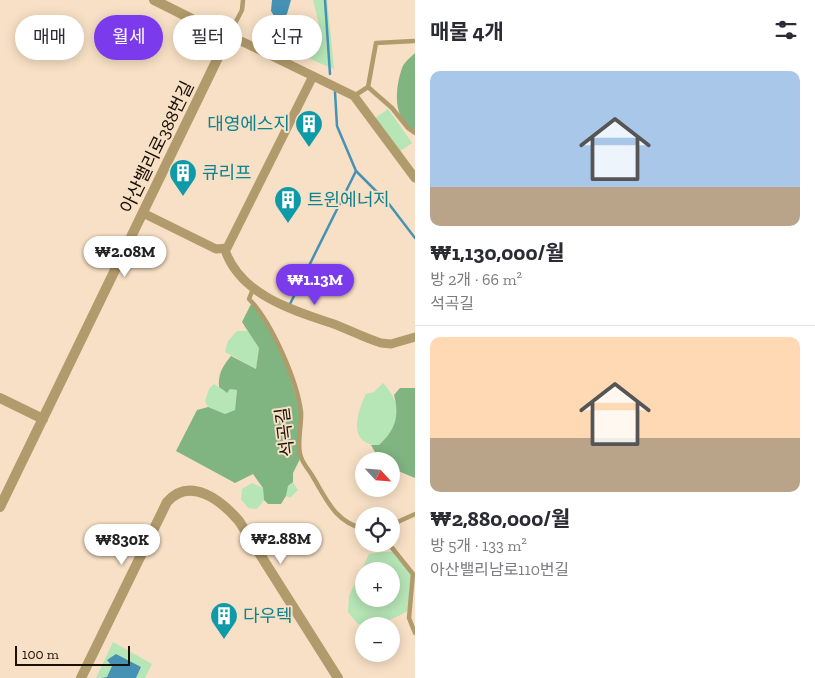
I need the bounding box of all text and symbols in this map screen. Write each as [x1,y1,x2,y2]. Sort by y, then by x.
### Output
chip: 매매 [15,15,84,60]
chip: 월세 [94,15,163,60]
chip: 필터 [173,15,242,60]
chip: 신규 [252,15,322,60]
icon: filters [772,16,800,44]
text: 매물 4개 [430,19,504,44]
street label: 아산밸리로388번길 [116,77,198,217]
icon: home [570,104,660,194]
building icon: 대영에스지 [294,109,324,148]
place label: 대영에스지 [207,113,290,135]
building icon: 큐리프 [168,158,198,197]
place label: 큐리프 [202,162,252,184]
building icon: 트윈에너지 [273,185,303,224]
place label: 트윈에너지 [307,189,390,211]
pin: ₩2.08M [84,236,166,278]
text: ₩1,130,000/월 [430,240,565,265]
text: ₩2.08M [95,242,155,261]
pin: ₩1.13M [274,264,356,306]
text: ₩1.13M [287,270,343,289]
text: 방 2개 · 66 m² [430,270,522,289]
text: 석곡길 [430,294,474,313]
icon: home [570,369,660,459]
street label: 석곡길 [271,406,299,458]
north arrow [355,452,400,498]
map controls [355,452,400,662]
text: ₩2,880,000/월 [430,506,570,531]
button: locate [355,507,400,552]
pin: ₩2.88M [240,522,322,565]
pin: ₩830K [87,524,157,566]
text: ₩2.88M [251,529,311,548]
text: ₩830K [95,530,149,549]
text: 방 5개 · 133 m² [430,536,527,555]
text: 아산밸리남로110번길 [430,560,569,579]
button: + [355,562,400,607]
building icon: 다우텍 [209,601,239,640]
place label: 다우텍 [243,605,293,627]
button: − [355,617,400,662]
scale bar [15,643,130,666]
text: 100 m [22,646,59,663]

